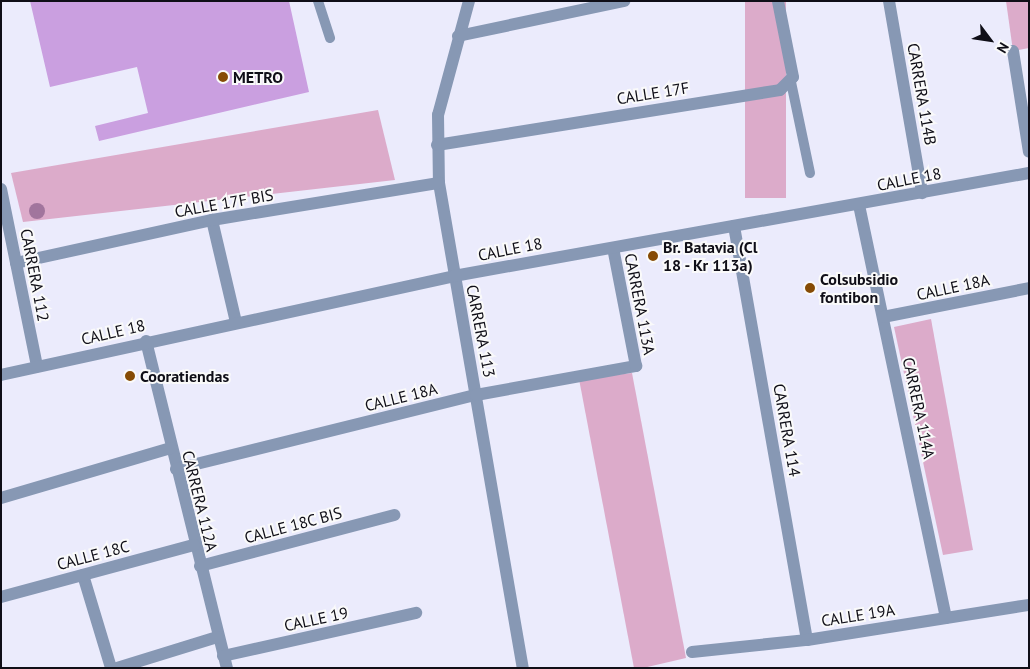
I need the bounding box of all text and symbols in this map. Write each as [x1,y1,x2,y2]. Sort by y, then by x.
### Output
north arrow [965,15,1015,65]
text: N [993,39,1013,56]
street label: CARRERA 114B [904,41,940,147]
place label: METRO [233,67,283,87]
marker: METRO [217,71,229,83]
street label: CALLE 17F [615,78,691,108]
street label: CALLE 18 [875,163,943,195]
street label: CALLE 17F BIS [173,185,275,221]
street label: CARRERA 112 [17,227,53,323]
street label: CALLE 18 [476,233,544,265]
place label: Br. Batavia (Cl 18 - Kr 113a) [663,237,759,275]
marker: Br. Batavia (Cl 18 - Kr 113a) [647,250,659,262]
street label: CARRERA 113A [621,251,659,357]
place label: Colsubsidio fontibon [820,269,898,307]
street label: CALLE 18A [915,270,991,304]
marker: Colsubsidio fontibon [804,282,816,294]
street label: CARRERA 113 [463,283,499,379]
street label: CALLE 18 [79,315,147,349]
street label: CARRERA 114A [899,355,939,461]
place label: Cooratiendas [140,366,229,386]
marker: Cooratiendas [124,370,136,382]
street label: CALLE 18A [363,379,439,415]
street label: CARRERA 114 [769,382,805,478]
street label: CARRERA 112A [178,448,222,554]
street label: CALLE 18C BIS [242,503,344,547]
street label: CALLE 18C [55,536,131,574]
street label: CALLE 19A [820,600,896,630]
street label: CALLE 19 [282,603,350,635]

